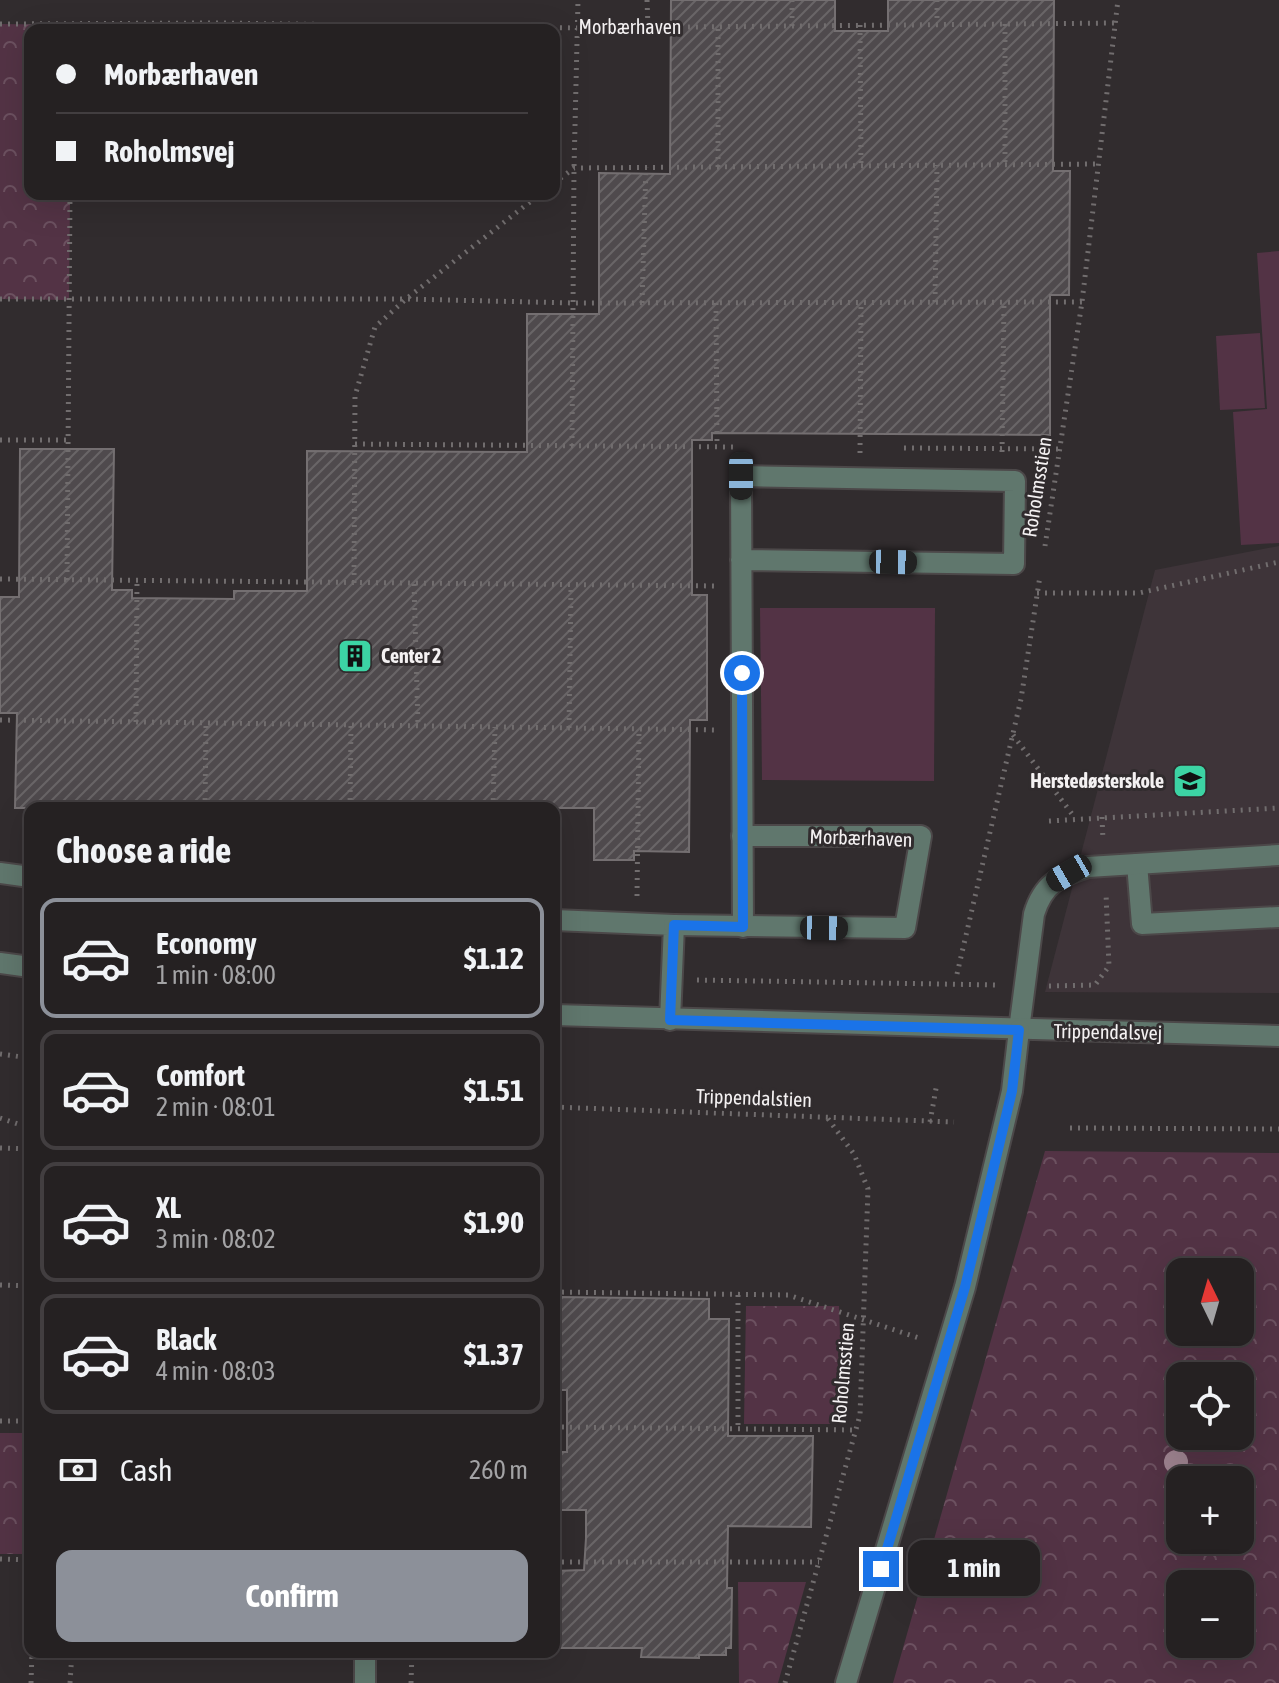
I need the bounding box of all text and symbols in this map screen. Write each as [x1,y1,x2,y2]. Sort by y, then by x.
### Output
street label: Morbærhaven [579,15,681,38]
text: Morbærhaven [104,57,258,91]
text: Roholmsvej [104,134,234,168]
street label: Roholmsstien [1017,435,1056,539]
car [729,452,753,500]
car [869,550,917,574]
building icon: Center 2 [336,637,374,675]
place label: Center 2 [381,644,441,667]
route start [724,655,760,691]
school or university icon: Herstedøsterskole [1171,762,1209,800]
place label: Herstedøsterskole [1030,769,1164,792]
street label: Morbærhaven [809,824,913,851]
text: Choose a ride [56,829,231,871]
car [1042,851,1096,895]
car [800,916,848,940]
icon: car [60,922,132,994]
text: Economy [156,926,257,960]
text: $1.12 [464,941,524,975]
text: 1 min · 08:00 [156,960,276,990]
street label: Trippendalsvej [1053,1019,1163,1044]
icon: car [60,1054,132,1126]
text: Comfort [156,1058,245,1092]
text: $1.51 [464,1073,524,1107]
street label: Trippendalstien [696,1084,812,1111]
text: 2 min · 08:01 [156,1092,276,1122]
icon: car [60,1186,132,1258]
text: XL [156,1190,181,1224]
text: $1.90 [464,1205,524,1239]
text: 3 min · 08:02 [156,1224,276,1254]
north arrow [1166,1258,1254,1346]
map controls [1166,1258,1254,1658]
icon: car [60,1318,132,1390]
street label: Roholmsstien [827,1321,858,1425]
text: Black [156,1322,216,1356]
text: $1.37 [464,1337,524,1371]
text: 4 min · 08:03 [156,1356,276,1386]
button: locate [1166,1362,1254,1450]
icon: cash [56,1448,100,1492]
text: Cash [120,1453,173,1487]
text: 260 m [469,1455,528,1485]
button: + [1166,1466,1254,1554]
callout: 1 min [909,1541,1041,1597]
button: Confirm [56,1550,528,1642]
route end [863,1551,899,1587]
text: 1 min [947,1553,1001,1583]
button: − [1166,1570,1254,1658]

